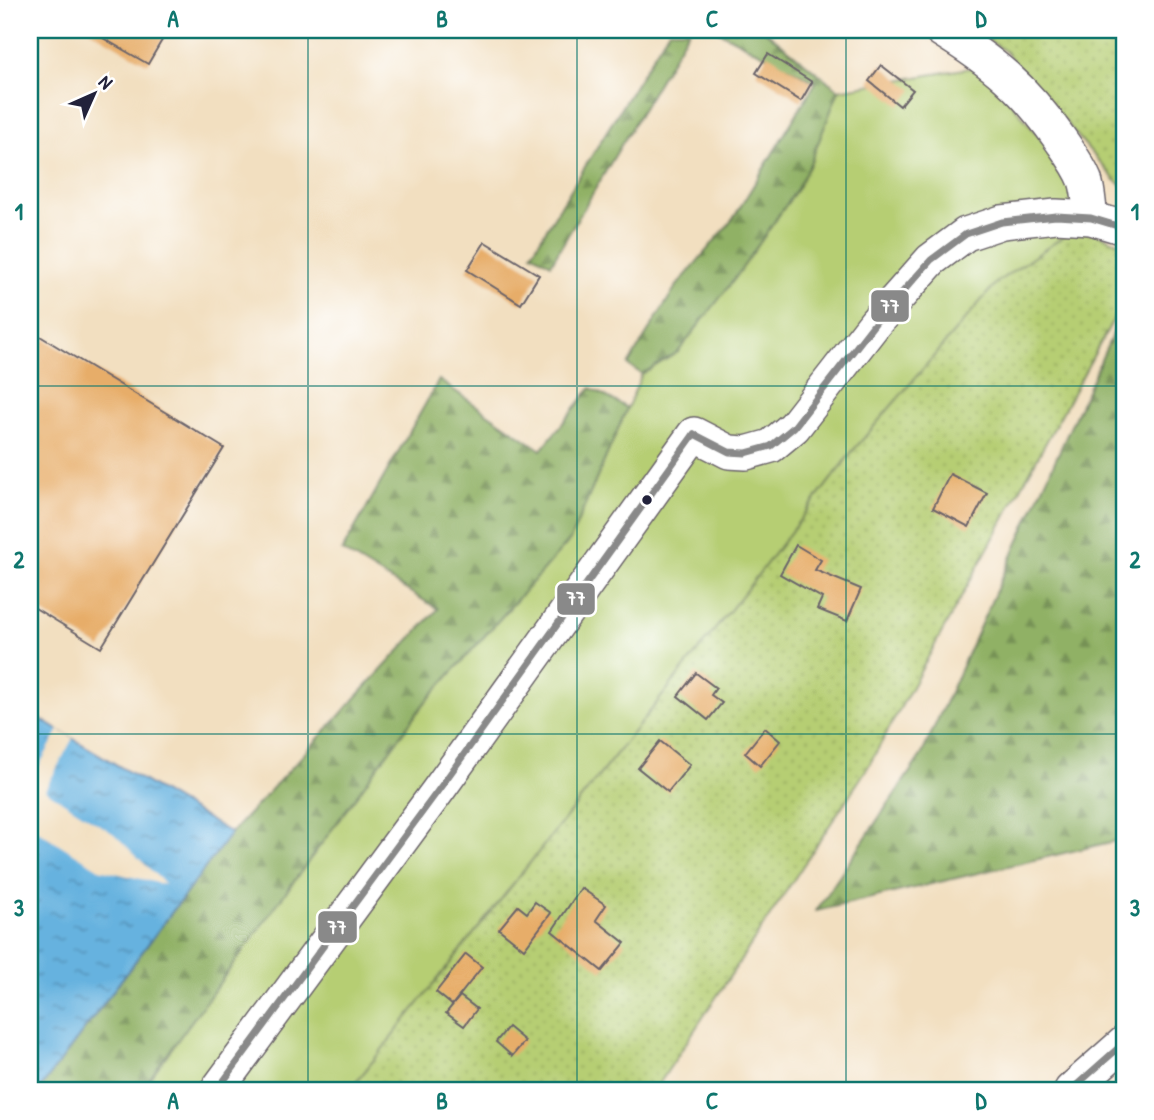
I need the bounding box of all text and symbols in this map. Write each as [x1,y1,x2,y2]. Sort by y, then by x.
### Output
text: A [167,3,179,34]
text: B [436,3,448,34]
text: C [706,3,718,34]
text: D [976,3,988,34]
north arrow [60,60,130,130]
text: N [93,69,119,95]
text: 1 [15,196,23,227]
text: 1 [1131,196,1139,227]
line badge: 77 [870,289,910,323]
text: 77 [880,293,899,319]
unlabelled marker [640,493,654,507]
text: 2 [14,544,25,575]
text: 2 [1130,544,1141,575]
line badge: 77 [556,582,596,616]
text: 77 [566,585,585,611]
text: 3 [14,892,24,923]
text: 3 [1130,892,1140,923]
line badge: 77 [317,910,358,944]
text: 77 [327,914,346,940]
text: A [167,1085,179,1116]
text: B [436,1085,448,1116]
text: C [706,1085,718,1116]
text: D [976,1085,988,1116]

